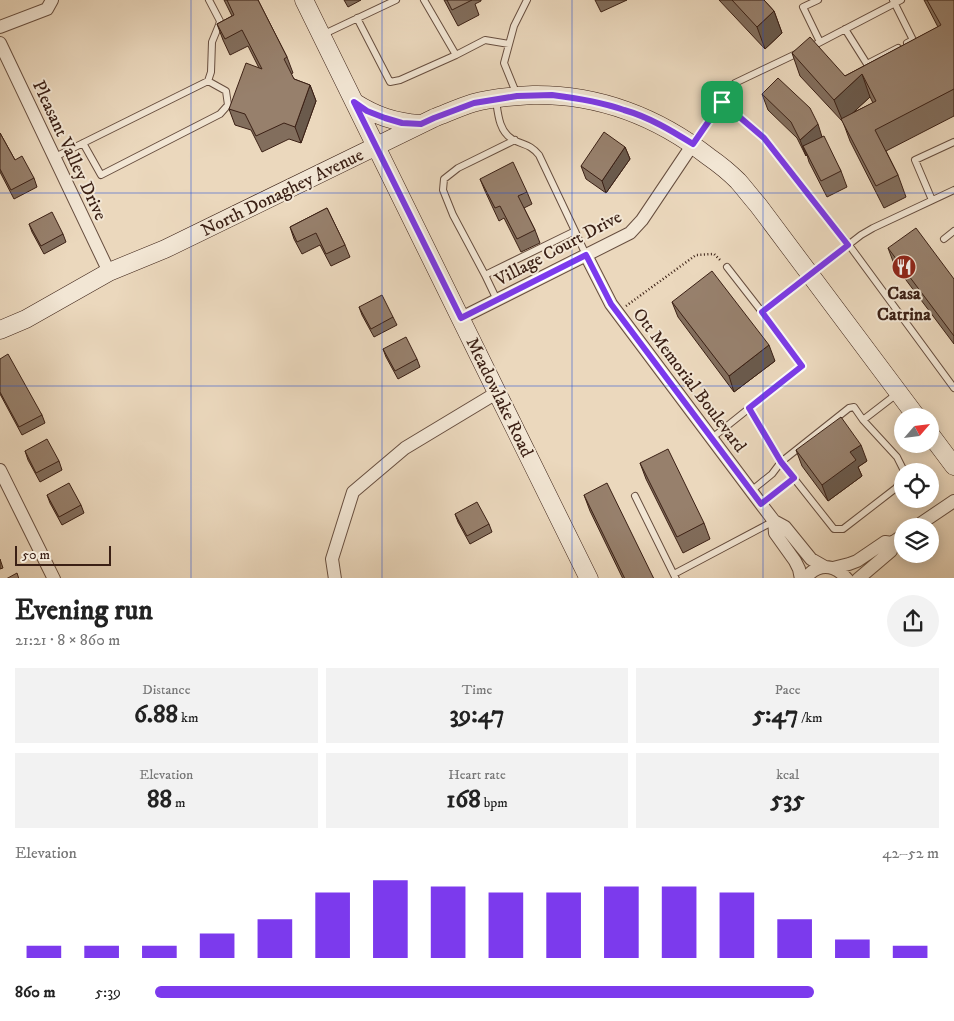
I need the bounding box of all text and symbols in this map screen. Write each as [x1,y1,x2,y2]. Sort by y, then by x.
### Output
street label: Pleasant Valley Drive [27,77,111,224]
pin [701,81,743,123]
icon: arrive [708,88,736,116]
street label: North Donaghey Avenue [198,144,367,242]
street label: Village Court Drive [491,206,626,292]
restaurant icon: Casa Catrina [891,254,917,280]
place label: Casa Catrina [877,283,931,326]
street label: Ott Memorial Boulevard [628,304,751,457]
street label: Meadowlake Road [461,334,538,461]
north arrow [894,408,939,452]
map controls [894,408,939,563]
button: locate [894,463,939,508]
button: layers [894,518,939,563]
scale bar [15,544,111,567]
text: 50 m [22,546,50,564]
text: Evening run [15,593,153,628]
button: share [887,595,939,647]
text: 21:21 · 8 × 860 m [15,630,120,650]
text: Distance [142,681,190,699]
text: Time [462,681,492,699]
text: Pace [775,681,801,699]
text: 6.88 [134,699,178,730]
text: 39:47 [449,699,505,730]
text: 5:47 [753,699,798,730]
text: km [178,709,199,727]
text: /km [798,709,823,727]
text: Elevation [139,766,193,784]
text: Heart rate [448,766,506,784]
text: kcal [776,766,799,784]
text: 88 [147,784,172,815]
text: 168 [446,784,481,815]
text: 535 [771,784,805,815]
text: m [172,794,186,812]
text: bpm [481,794,508,812]
text: Elevation [15,843,77,863]
text: 42–52 m [882,843,939,863]
text: 860 m [15,982,55,1002]
text: 5:39 [95,982,121,1002]

